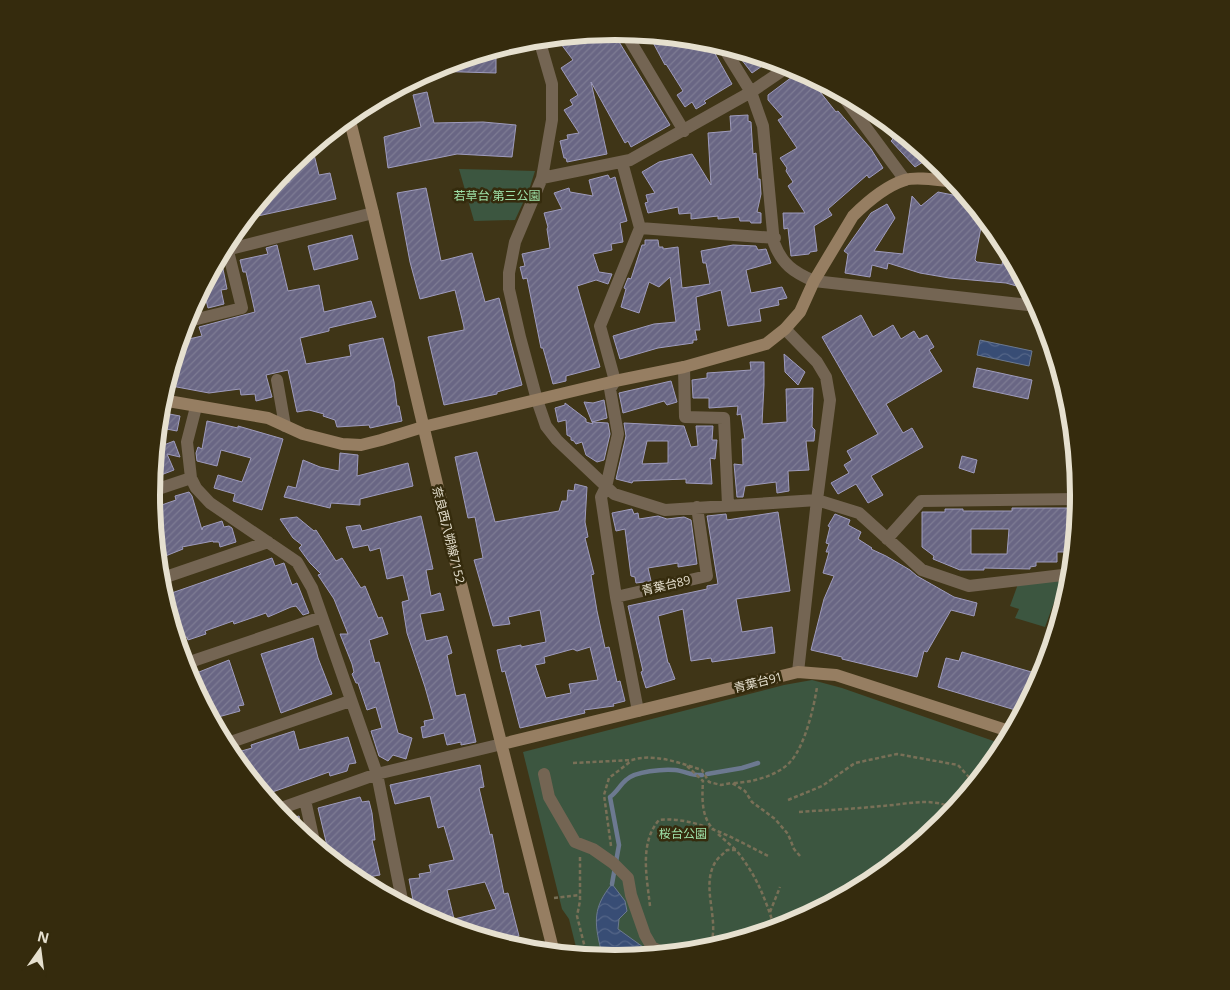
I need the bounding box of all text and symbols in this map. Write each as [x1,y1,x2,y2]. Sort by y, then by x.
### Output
park label: 若草台 第三公園 [453,187,541,204]
street label: 奈良西八朔線7152 [429,485,469,585]
street label: 青葉台89 [640,571,692,599]
street label: 青葉台91 [732,668,784,696]
park label: 桜台公園 [659,825,707,842]
north arrow [15,925,65,975]
text: N [35,926,51,947]

